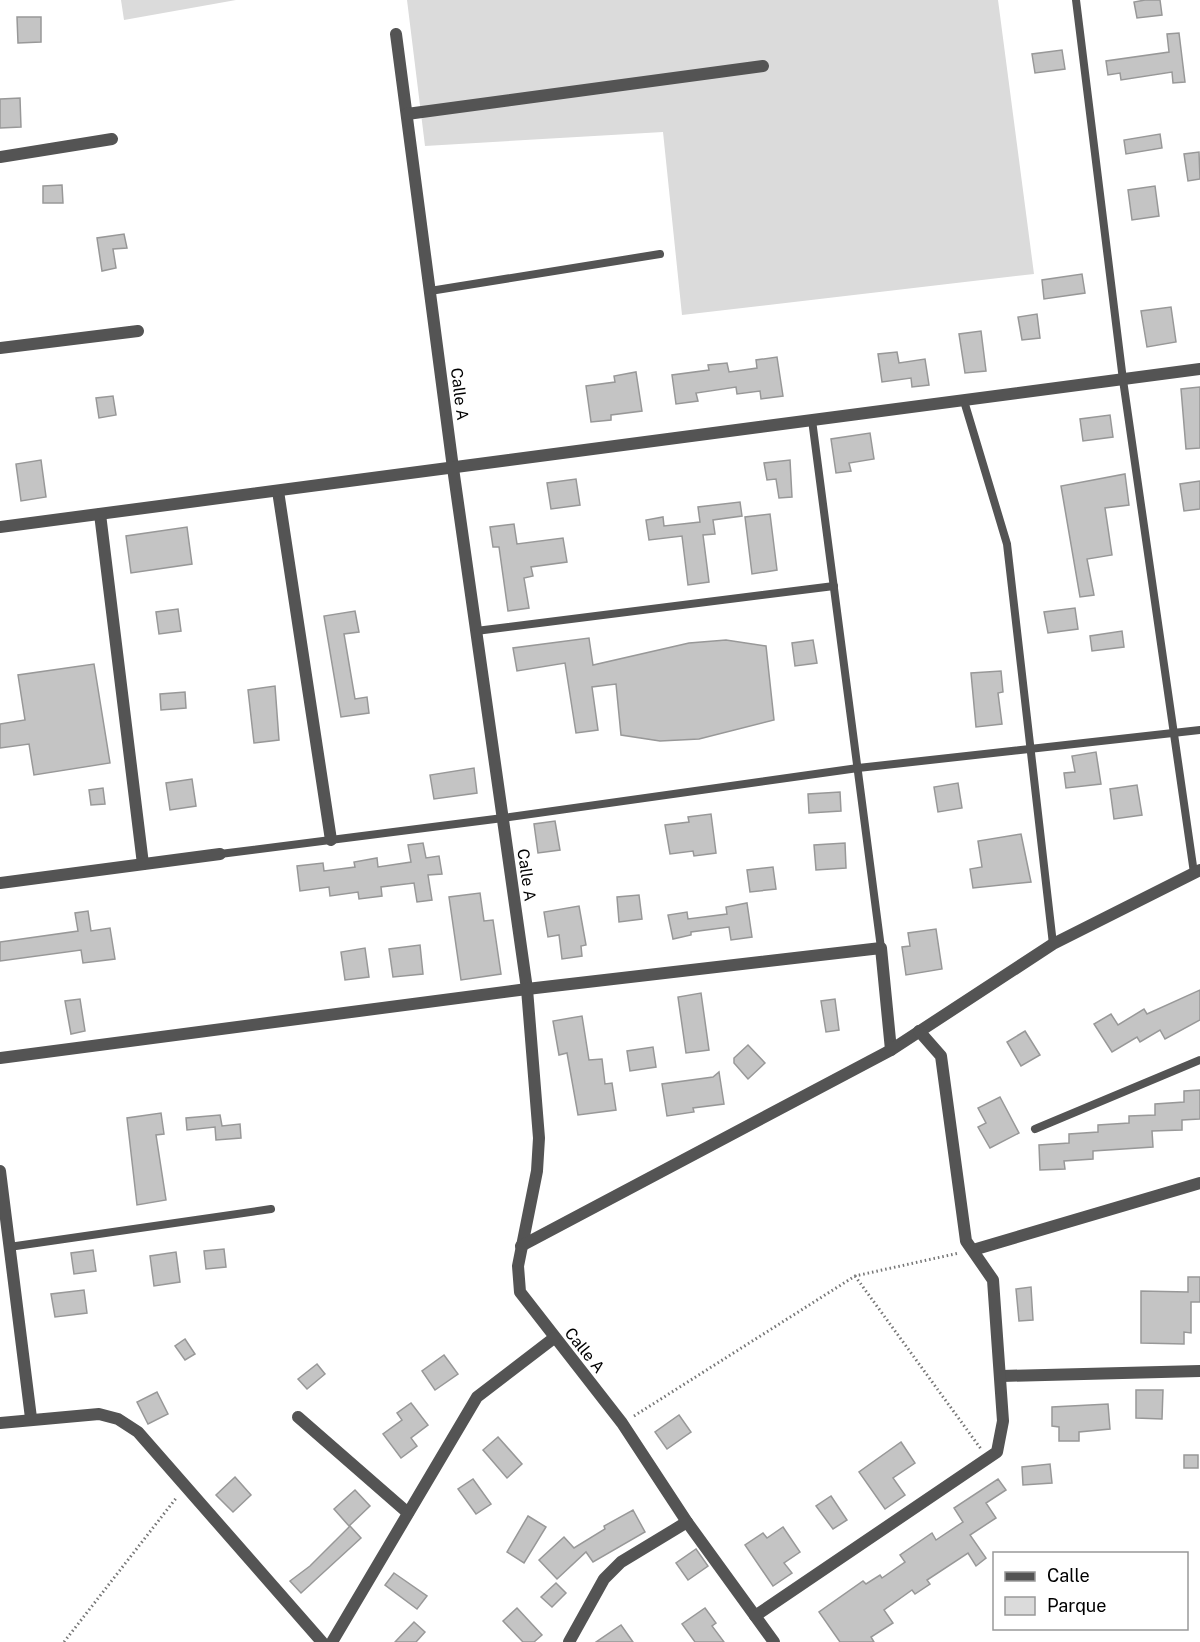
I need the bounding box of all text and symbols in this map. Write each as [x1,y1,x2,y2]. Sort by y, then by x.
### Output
street label: Calle A [447,367,472,422]
street label: Calle A [513,847,540,903]
street label: Calle A [561,1324,609,1377]
legend [993,1552,1188,1630]
text: Calle [1047,1565,1090,1586]
text: Parque [1047,1595,1107,1616]

